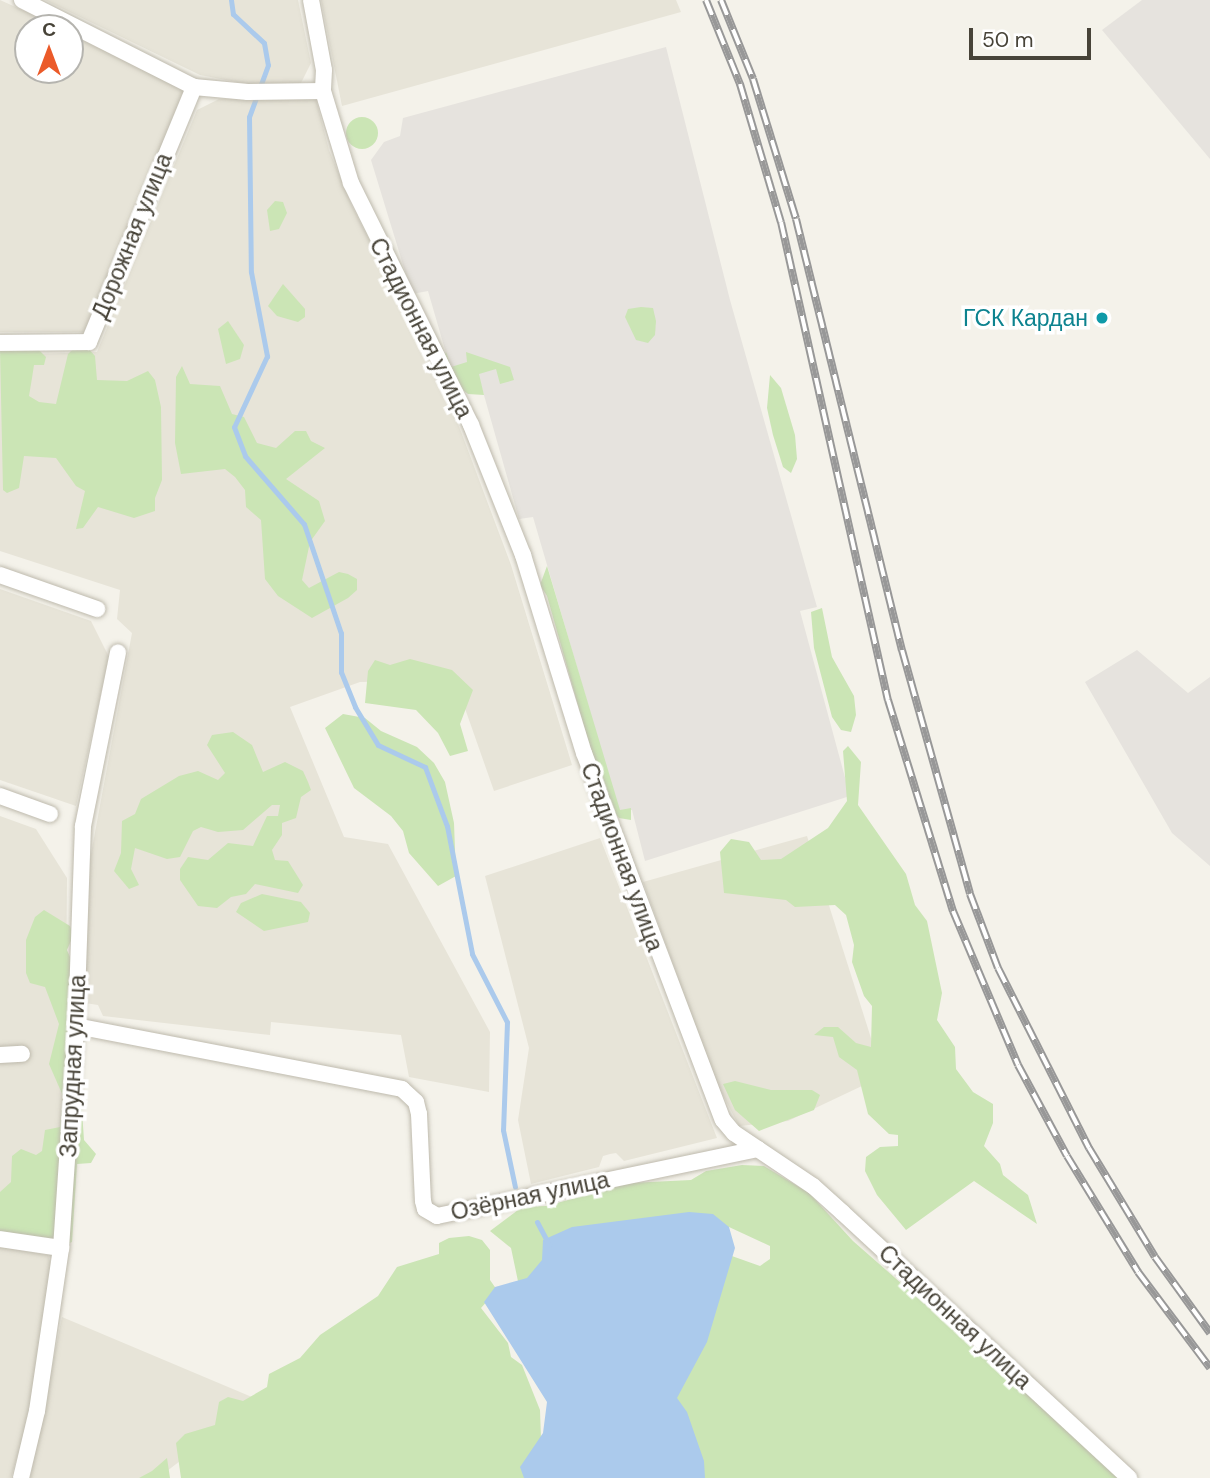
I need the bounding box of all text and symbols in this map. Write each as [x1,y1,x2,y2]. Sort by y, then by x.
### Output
north arrow [14,14,84,84]
scale bar [972,14,1094,58]
text: С [42,17,56,42]
text: 50 m [982,26,1033,54]
street label: Дорожная улица [86,149,178,323]
street label: Стадионная улица [364,233,478,423]
place label: ГСК Кардан [963,304,1088,332]
marker: ГСК Кардан [1094,310,1110,326]
street label: Стадионная улица [575,759,669,955]
street label: Запрудная улица [54,974,92,1158]
street label: Озёрная улица [448,1166,612,1226]
street label: Стадионная улица [873,1239,1037,1395]

